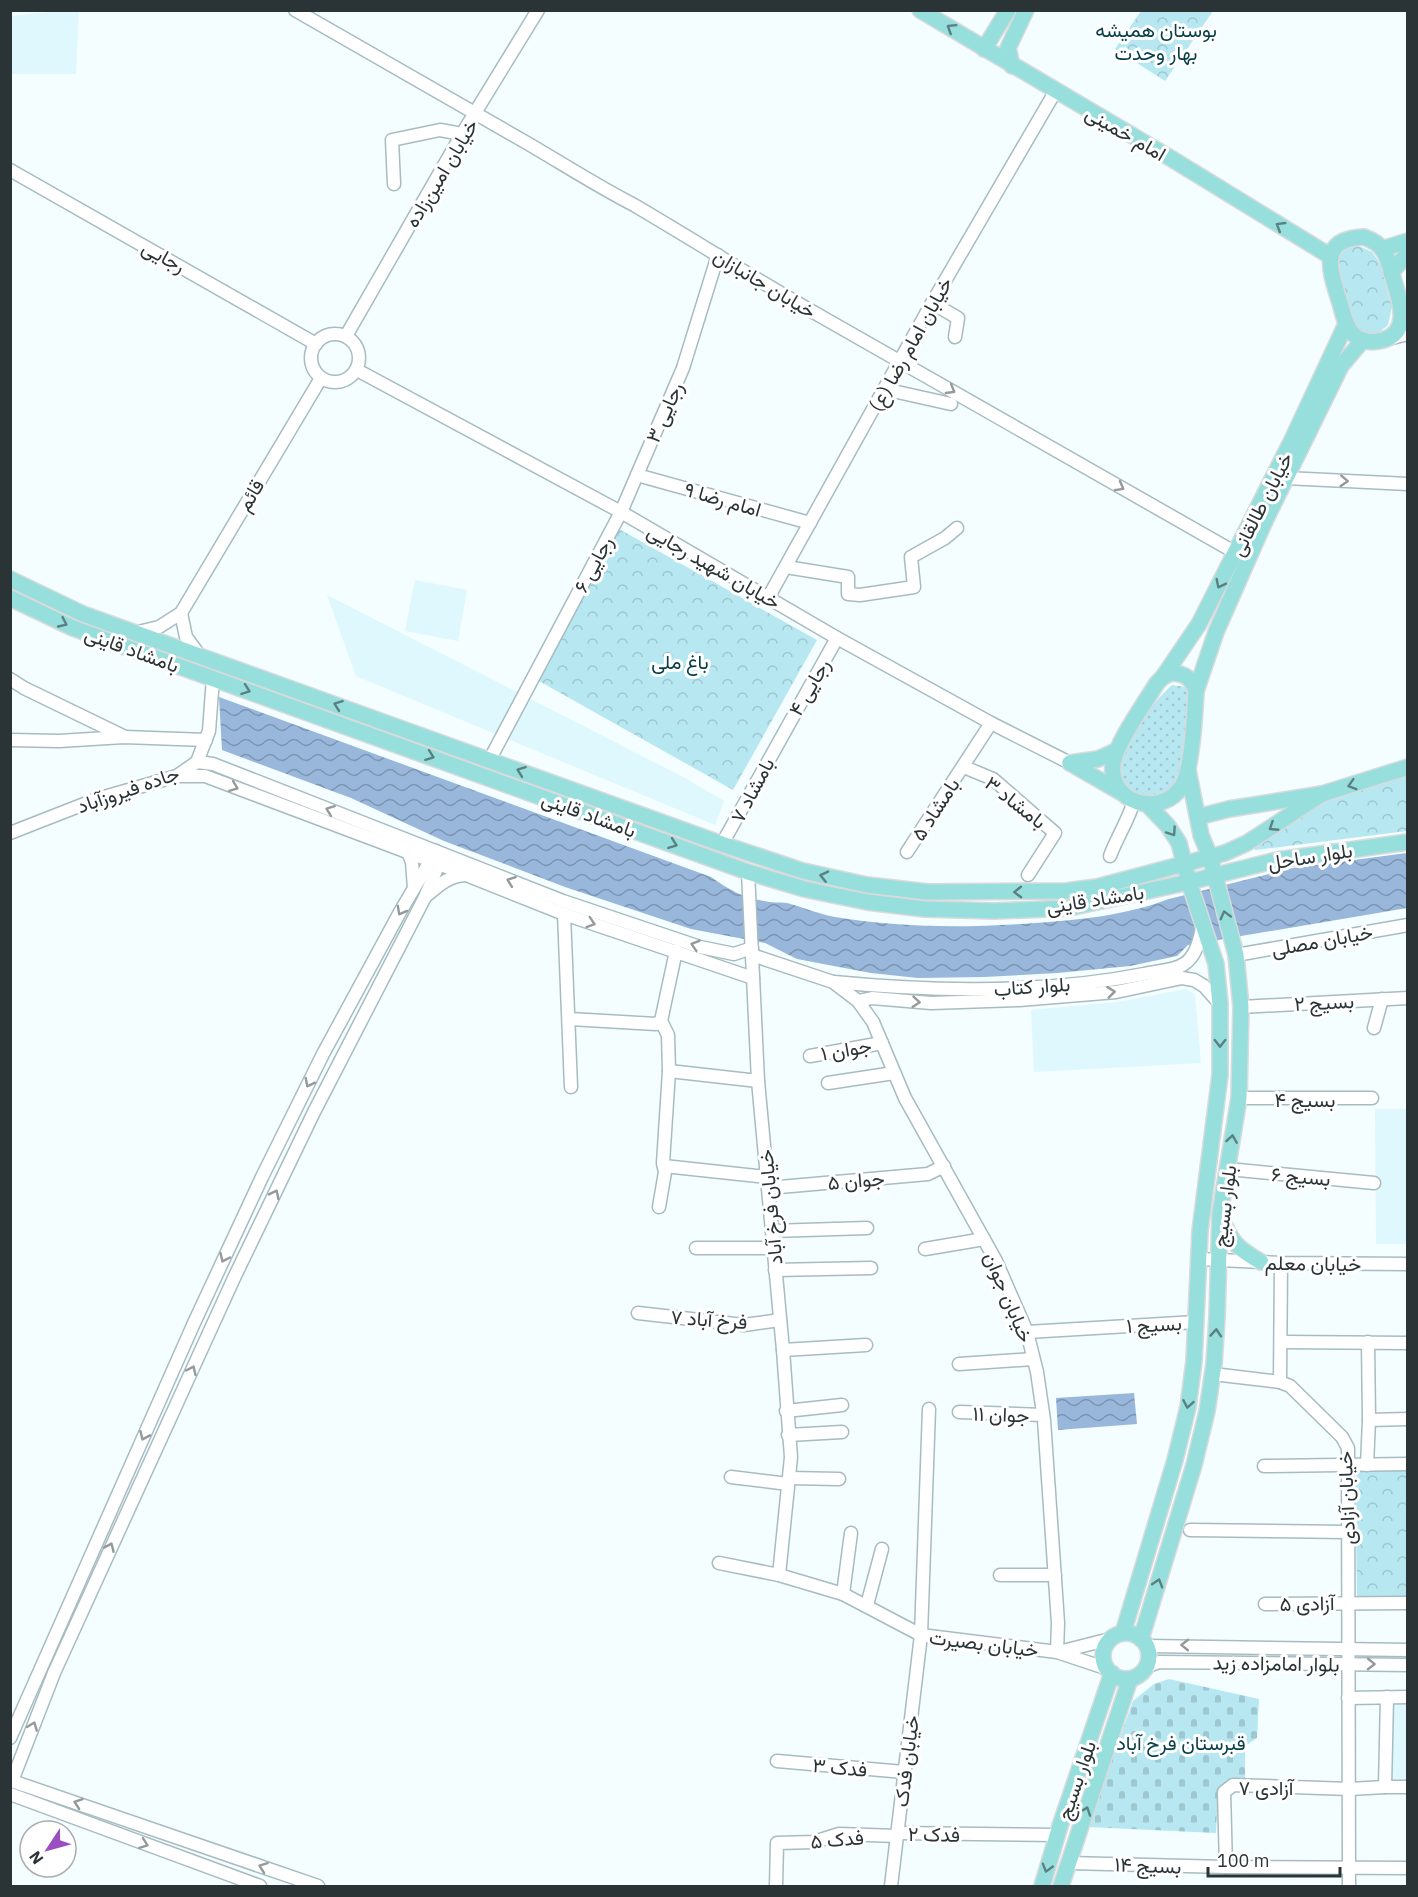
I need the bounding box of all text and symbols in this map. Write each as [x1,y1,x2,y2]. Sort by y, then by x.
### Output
park label: بوستان همیشه بهار وحدت [1095,16,1217,66]
one-way arrow [947,24,957,36]
street label: امام خمینی [1081,99,1171,167]
street label: خیابان امین‌زاده [398,114,484,232]
one-way arrow [1276,221,1286,233]
street label: رجایی [137,233,191,279]
street label: خیابان جانبازان [709,242,821,324]
street label: خیابان امام رضا (ع) [862,272,959,417]
street label: رجایی ۳ [639,377,689,447]
one-way arrow [945,383,955,394]
street label: خیابان طالقانی [1223,447,1299,561]
street label: قائم [230,474,270,516]
one-way arrow [1339,474,1348,487]
street label: امام رضا ۹ [681,475,765,523]
one-way arrow [1114,480,1124,491]
street label: خیابان شهید رجایی [643,517,785,615]
street label: رجایی ۶ [567,531,619,597]
one-way arrow [1216,578,1227,589]
one-way arrow [57,616,68,628]
street label: بامشاد قاینی [81,619,183,679]
park label: باغ ملی [651,648,709,676]
street label: رجایی ۴ [782,653,836,721]
one-way arrow [241,683,251,696]
one-way arrow [333,700,343,713]
one-way arrow [424,749,435,762]
street label: بامشاد ۷ [724,753,780,827]
street label: جاده فیروزآباد [73,759,183,819]
one-way arrow [517,765,527,778]
street label: بامشاد ۳ [980,769,1052,835]
street label: بامشاد ۵ [905,772,965,846]
one-way arrow [1347,778,1358,790]
one-way arrow [228,779,239,792]
street label: بامشاد قاینی [538,784,640,844]
one-way arrow [325,804,336,817]
one-way arrow [1269,819,1279,831]
one-way arrow [1164,825,1175,836]
street label: بلوار ساحل [1266,836,1354,876]
one-way arrow [666,837,677,849]
one-way arrow [820,870,830,883]
one-way arrow [507,876,518,888]
street label: بامشاد قاینی [1044,878,1146,920]
one-way arrow [1013,886,1022,899]
one-way arrow [397,905,408,915]
one-way arrow [1220,910,1232,921]
one-way arrow [585,916,596,928]
street label: خیابان مصلی [1269,918,1375,962]
one-way arrow [690,940,701,952]
street label: بلوار کتاب [993,970,1071,1002]
one-way arrow [1106,986,1115,999]
street label: بسیج ۲ [1293,987,1355,1018]
one-way arrow [912,995,921,1008]
street label: جوان ۱ [819,1031,873,1067]
one-way arrow [1214,1039,1226,1048]
one-way arrow [305,1077,316,1087]
street label: بسیج ۴ [1274,1086,1336,1114]
one-way arrow [1226,1134,1238,1143]
street label: خیابان فرخ آباد [752,1148,789,1266]
street label: بسیج ۶ [1270,1160,1332,1193]
street label: جوان ۵ [826,1164,886,1196]
street label: بلوار بسیج [1206,1164,1243,1249]
one-way arrow [267,1189,279,1200]
street label: خیابان جوان [978,1248,1040,1346]
street label: خیابان معلم [1265,1249,1361,1277]
one-way arrow [219,1252,231,1263]
street label: فرخ آباد ۷ [670,1303,748,1336]
street label: بسیج ۱ [1126,1309,1182,1340]
one-way arrow [1210,1328,1223,1337]
one-way arrow [184,1365,196,1376]
one-way arrow [1182,1399,1195,1409]
street label: جوان ۱۱ [972,1400,1030,1428]
one-way arrow [139,1430,151,1441]
street label: خیابان آزادی [1331,1451,1361,1545]
one-way arrow [103,1543,115,1554]
one-way arrow [1151,1578,1163,1589]
street label: آزادی ۵ [1279,1589,1336,1617]
street label: خیابان بصیرت [928,1623,1040,1663]
one-way arrow [1180,1639,1189,1652]
street label: بلوار امامزاده زید [1212,1648,1340,1678]
one-way arrow [1367,1658,1376,1670]
street label: خیابان فدک [887,1714,925,1808]
one-way arrow [26,1722,39,1732]
park label: قبرستان فرخ آباد [1116,1729,1246,1757]
street label: بلوار بسیج [1050,1737,1103,1824]
street label: فدک ۳ [811,1751,869,1783]
street label: آزادی ۷ [1239,1774,1295,1801]
one-way arrow [73,1798,84,1810]
one-way arrow [1078,1806,1091,1817]
north arrow [18,1819,78,1879]
street label: فدک ۲ [908,1820,960,1848]
street label: فدک ۵ [809,1823,865,1855]
one-way arrow [138,1836,149,1849]
scale bar [1208,1840,1340,1878]
text: N [24,1847,47,1868]
text: 100 m [1217,1849,1269,1872]
street label: بسیج ۱۴ [1114,1850,1182,1881]
one-way arrow [258,1861,268,1874]
one-way arrow [1042,1862,1054,1873]

